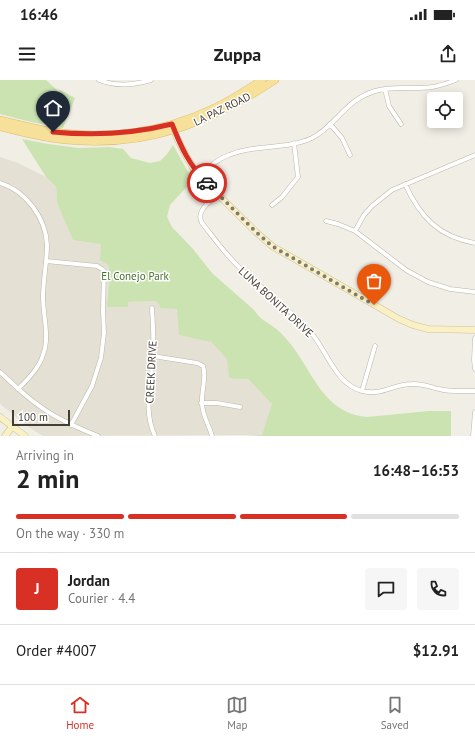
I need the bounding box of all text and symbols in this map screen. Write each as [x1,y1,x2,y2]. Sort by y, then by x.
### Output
text: 16:46 [20,5,58,24]
icon: menu [16,43,38,65]
text: Zuppa [214,43,261,66]
icon: share [437,43,459,65]
street label: LA PAZ ROAD [191,89,253,129]
pin [36,91,70,132]
map controls [427,92,463,128]
button: locate [427,92,463,128]
icon: home [42,97,64,119]
courier [187,163,227,203]
icon: car [196,172,218,194]
street label: LUNA BONITA DRIVE [236,264,316,340]
pin [357,264,391,305]
park label: El Conejo Park [101,269,169,283]
icon: bag [363,270,385,292]
street label: CREEK DRIVE [142,340,160,404]
scale bar [12,408,70,427]
text: 100 m [18,410,48,424]
text: Arriving in [16,447,74,464]
text: 16:48–16:53 [373,461,459,480]
text: 2 min [16,462,79,495]
text: On the way · 330 m [16,525,124,542]
button: chat [365,568,407,610]
button: phone [417,568,459,610]
text: Jordan [68,571,110,590]
text: J [34,579,40,598]
text: Courier · 4.4 [68,590,135,607]
text: Order #4007 [16,641,97,660]
text: $12.91 [413,641,459,660]
tab: Home [66,694,94,732]
tab: Map [226,694,248,732]
tab: Saved [381,694,409,732]

